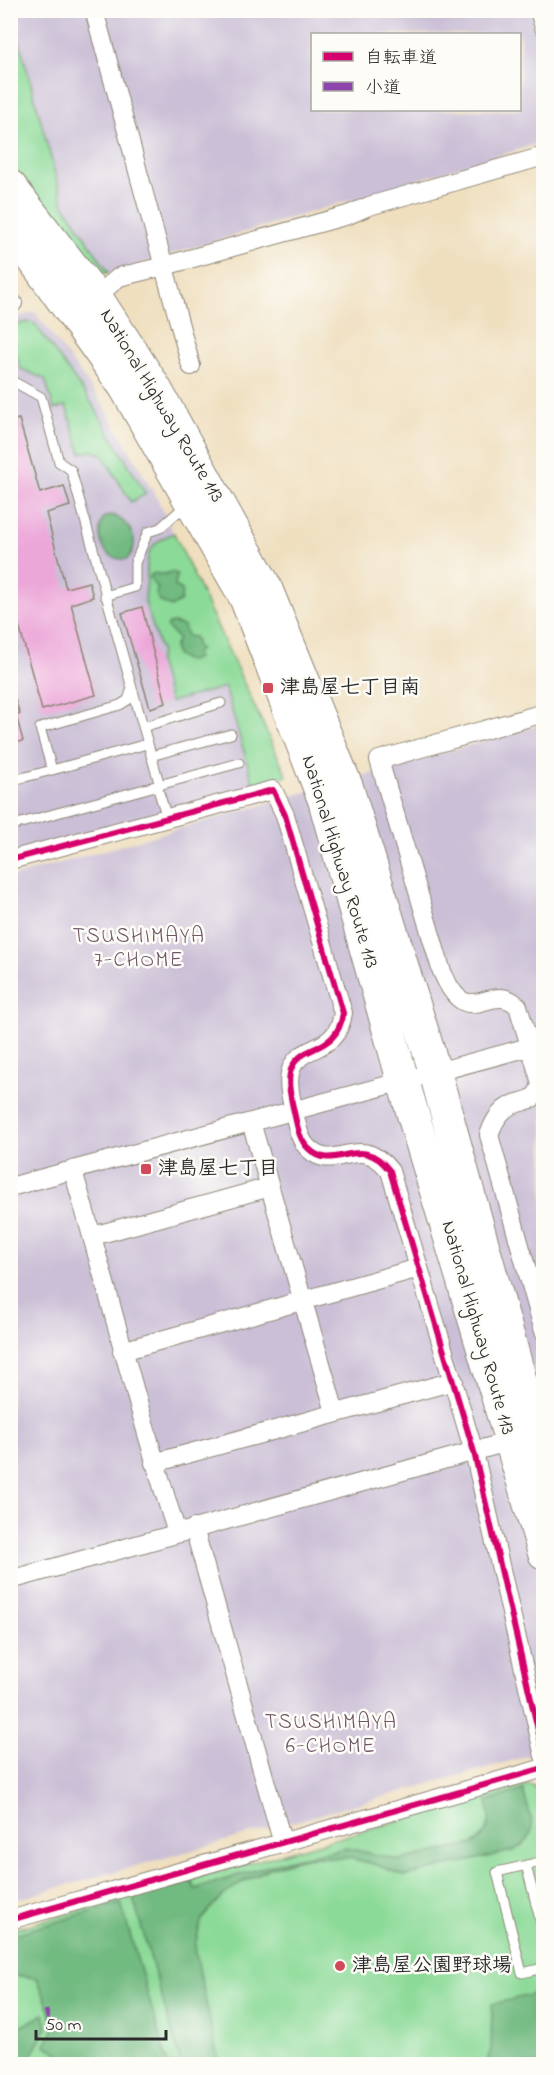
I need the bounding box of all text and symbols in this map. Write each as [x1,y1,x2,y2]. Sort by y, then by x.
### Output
legend [311,33,521,111]
text: 自転車道 [365,46,437,72]
text: 小道 [365,76,401,102]
street label: National Highway Route 113 [91,304,230,509]
place label: 津島屋七丁目南 [280,674,420,703]
marker: 津島屋七丁目南 [261,681,275,695]
street label: National Highway Route 113 [292,752,385,972]
district label: TSUSHIMAYA 7-CHOME [73,922,205,976]
place label: 津島屋七丁目 [158,1155,278,1184]
marker: 津島屋七丁目 [139,1162,153,1176]
street label: National Highway Route 113 [432,1218,521,1439]
district label: TSUSHIMAYA 6-CHOME [265,1708,397,1762]
place label: 津島屋公園野球場 [352,1952,512,1981]
marker: 津島屋公園野球場 [333,1959,347,1973]
scale bar [36,2003,166,2041]
text: 50 m [45,2013,82,2039]

